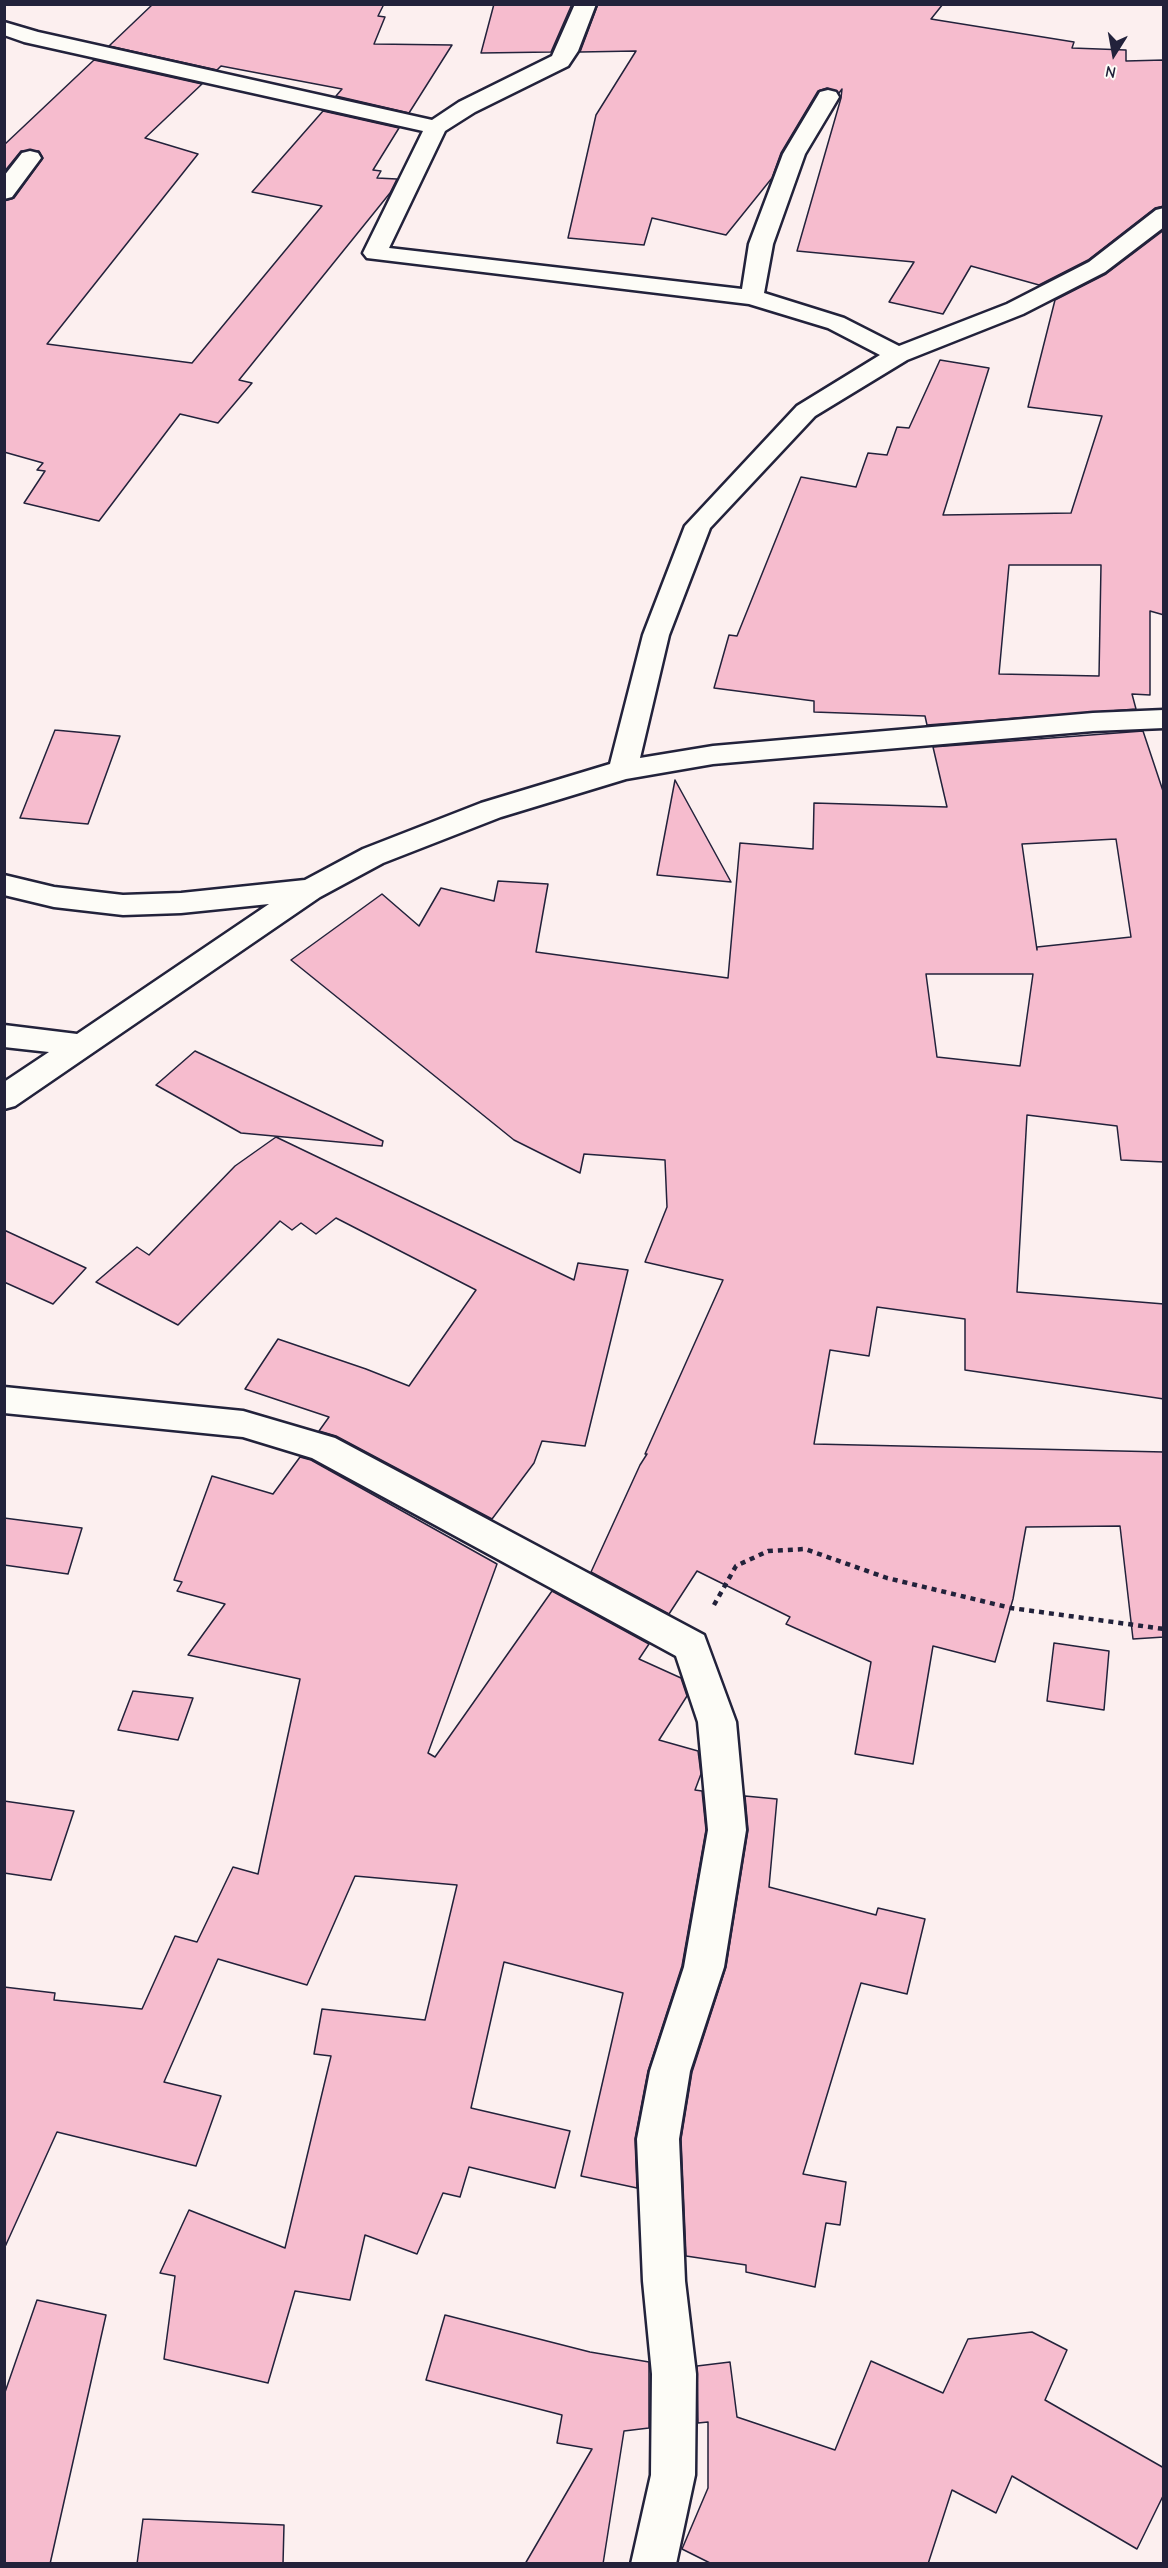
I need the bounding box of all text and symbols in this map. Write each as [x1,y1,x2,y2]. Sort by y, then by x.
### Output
north arrow [1084,24,1144,84]
text: N [1104,62,1117,81]

